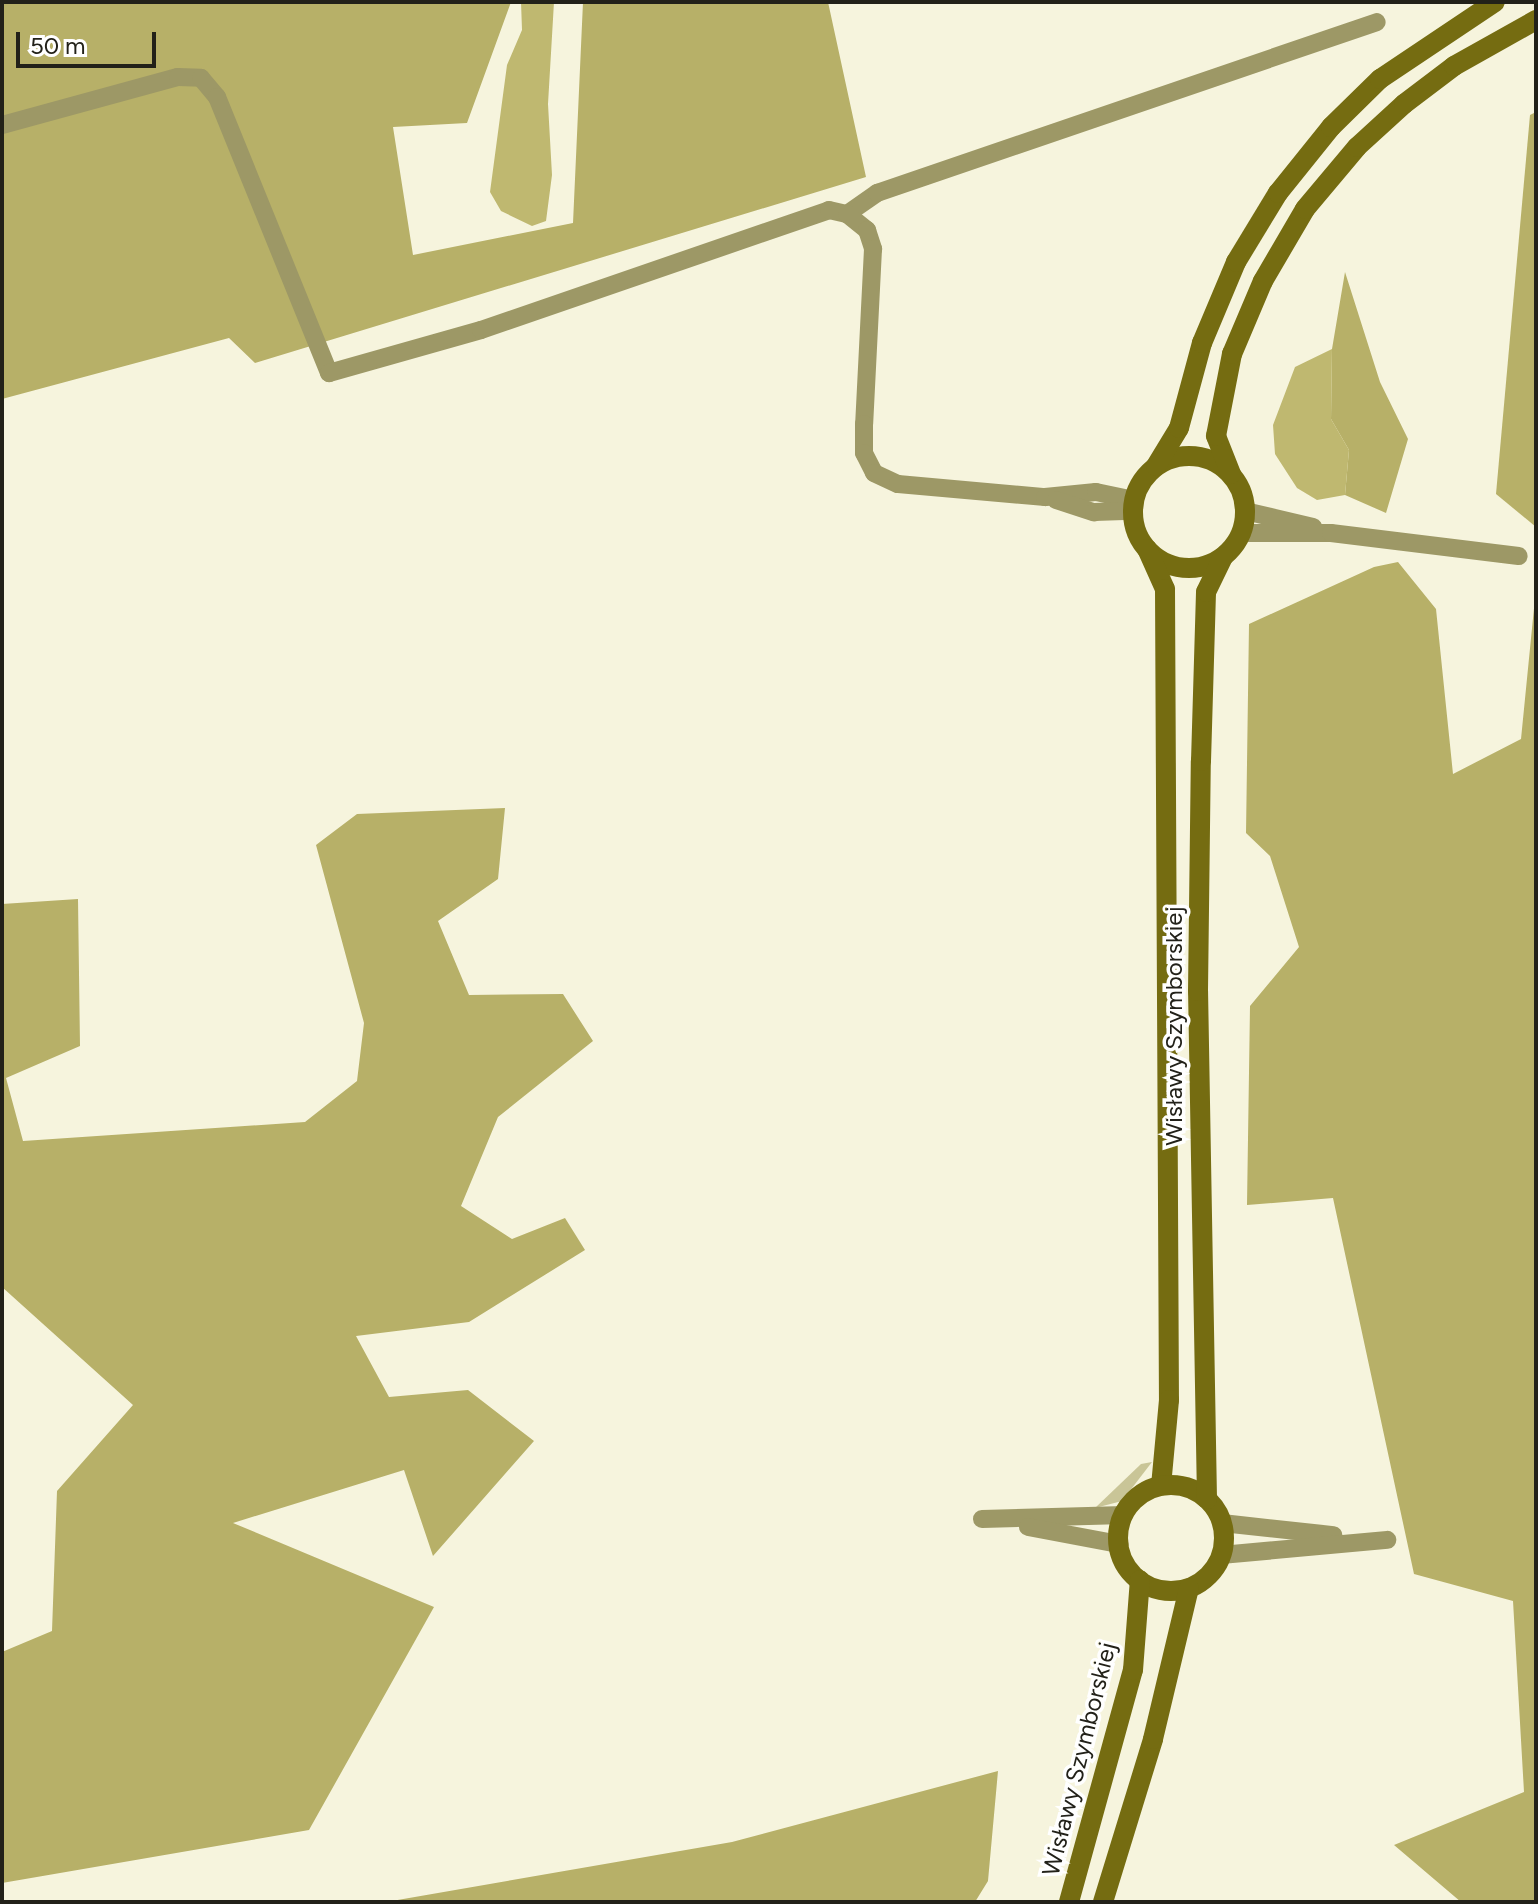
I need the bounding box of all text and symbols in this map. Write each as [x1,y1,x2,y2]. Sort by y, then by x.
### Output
scale bar [20,16,160,66]
text: 50 m [30,31,86,60]
street label: Wisławy Szymborskiej [1160,906,1188,1146]
street label: Wisławy Szymborskiej [1036,1639,1122,1879]

